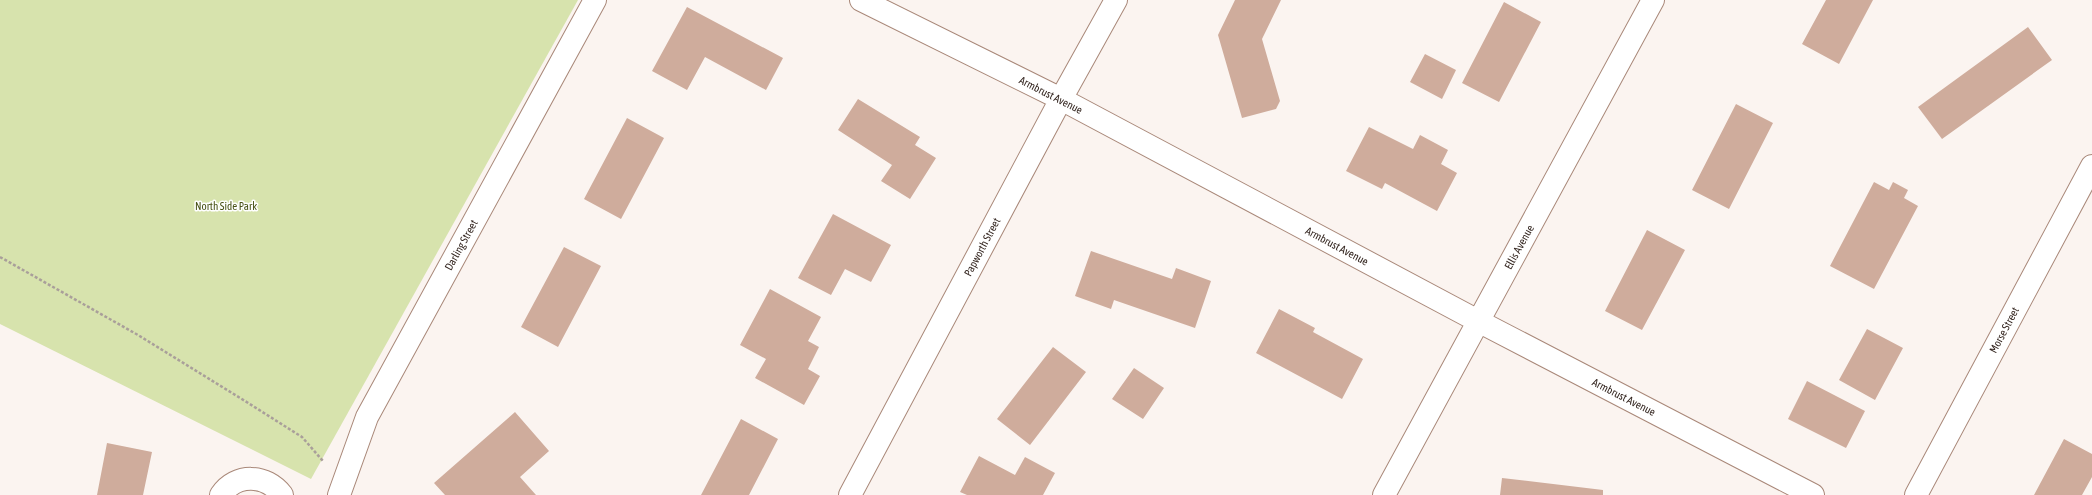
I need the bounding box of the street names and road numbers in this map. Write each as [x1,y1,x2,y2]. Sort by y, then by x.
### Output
street label: Armbrust Avenue [1017,74,1085,116]
street label: Papworth Street [962,216,1002,278]
street label: Darling Street [442,218,480,272]
street label: Ellis Avenue [1502,223,1536,271]
street label: Armbrust Avenue [1304,224,1370,268]
street label: Morse Street [1987,305,2021,355]
street label: Armbrust Avenue [1590,376,1658,418]

